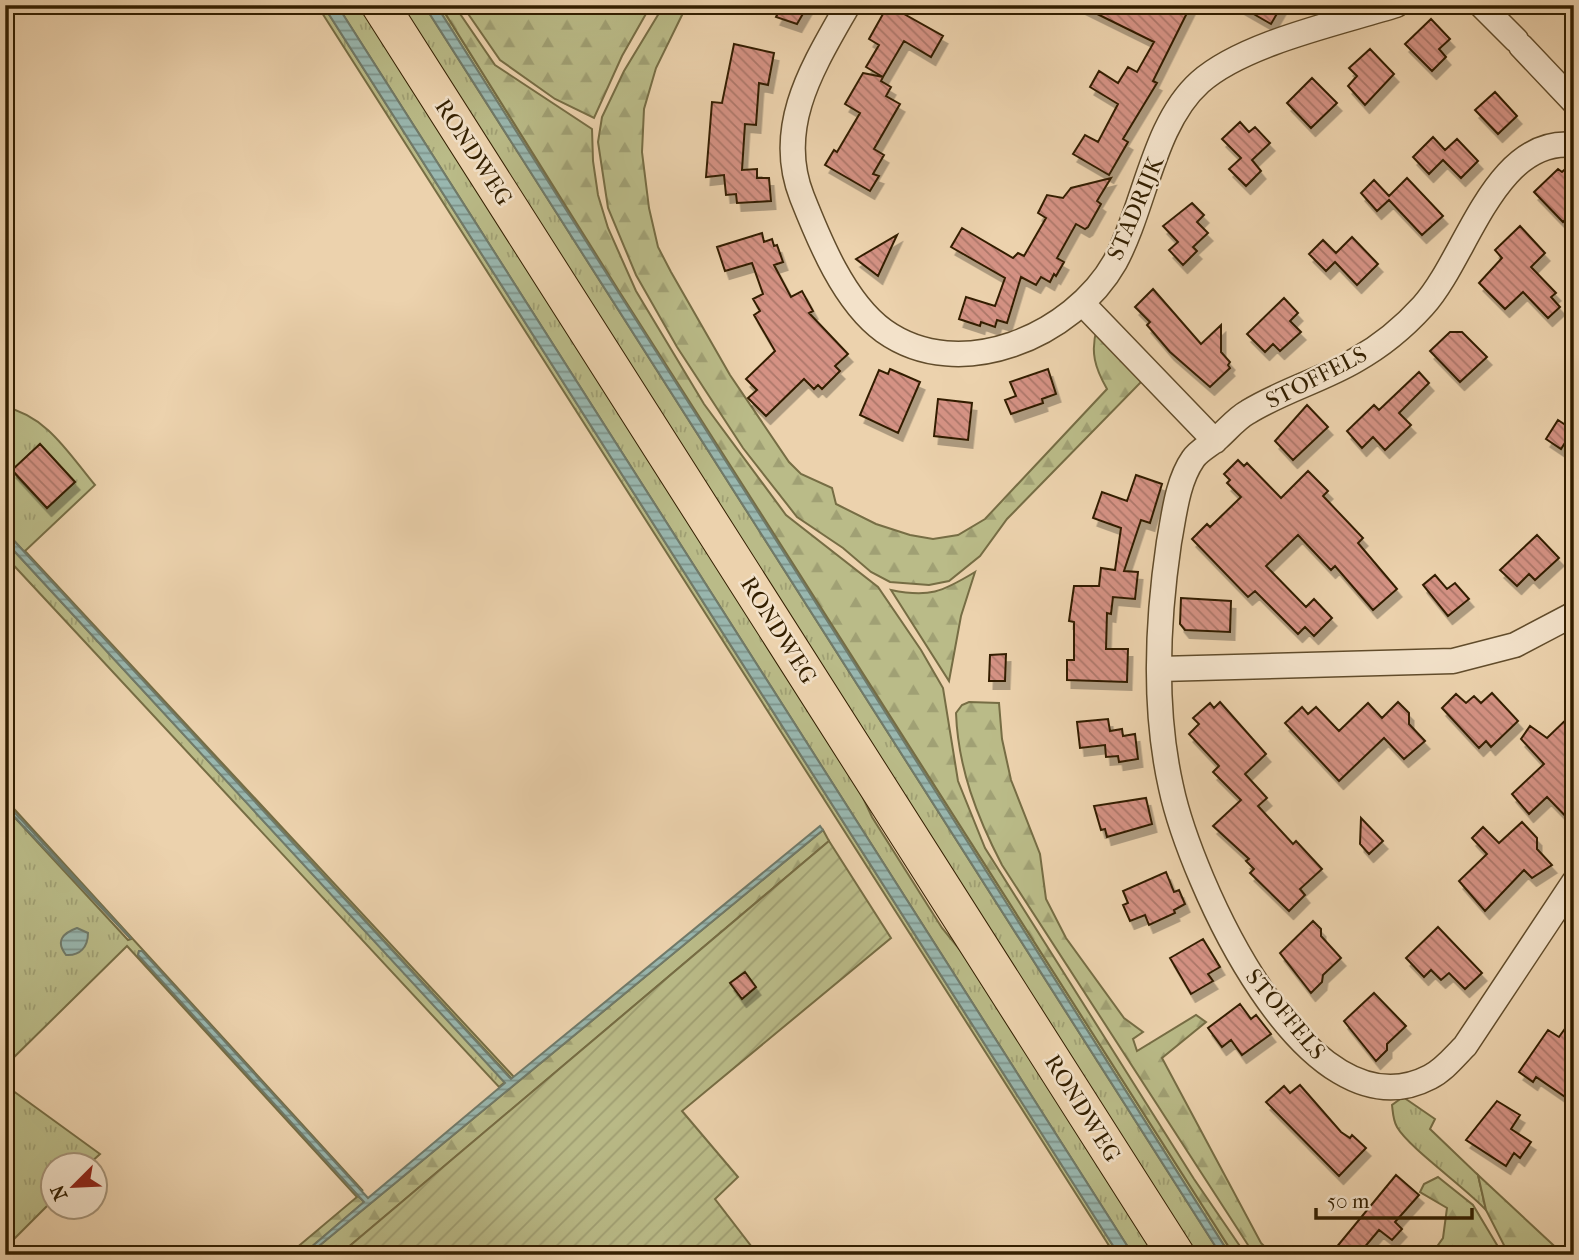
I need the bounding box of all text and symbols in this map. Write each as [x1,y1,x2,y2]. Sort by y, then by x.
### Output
street label: RONDWEG [429,94,518,210]
street label: STADRIJK [1102,151,1170,264]
street label: STOFFELS [1261,341,1371,414]
street label: RONDWEG [735,572,822,689]
street label: STOFFELS [1240,964,1331,1065]
street label: RONDWEG [1039,1050,1126,1167]
north arrow [38,1152,108,1222]
scale bar [1316,1176,1472,1220]
text: N [46,1181,72,1204]
text: 50 m [1327,1189,1370,1213]

